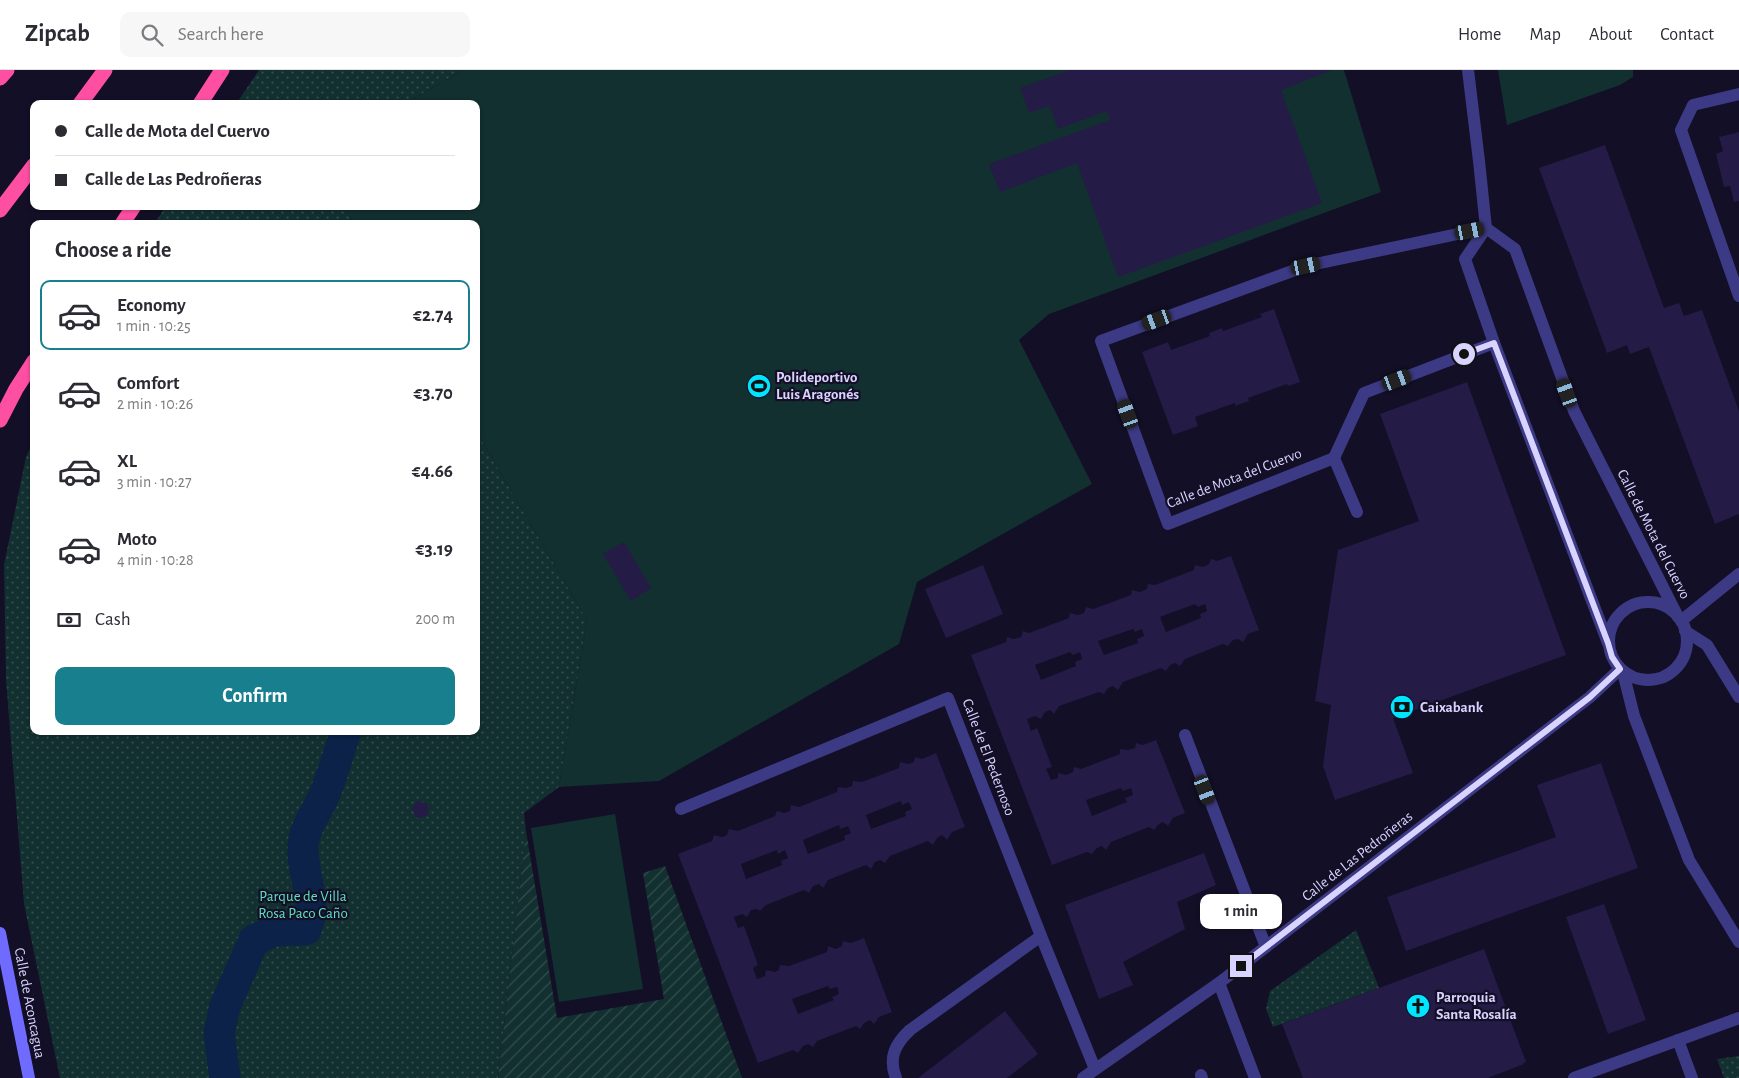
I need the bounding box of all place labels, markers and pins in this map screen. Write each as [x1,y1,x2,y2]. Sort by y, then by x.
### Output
place label: Polideportivo Luis Aragonés [776,370,859,402]
sports icon: Polideportivo Luis Aragonés [746,373,772,399]
bank icon: Caixabank [1389,694,1415,720]
place label: Caixabank [1420,700,1484,715]
place label: Parroquia Santa Rosalía [1436,990,1517,1022]
church icon: Parroquia Santa Rosalía [1405,993,1431,1019]

